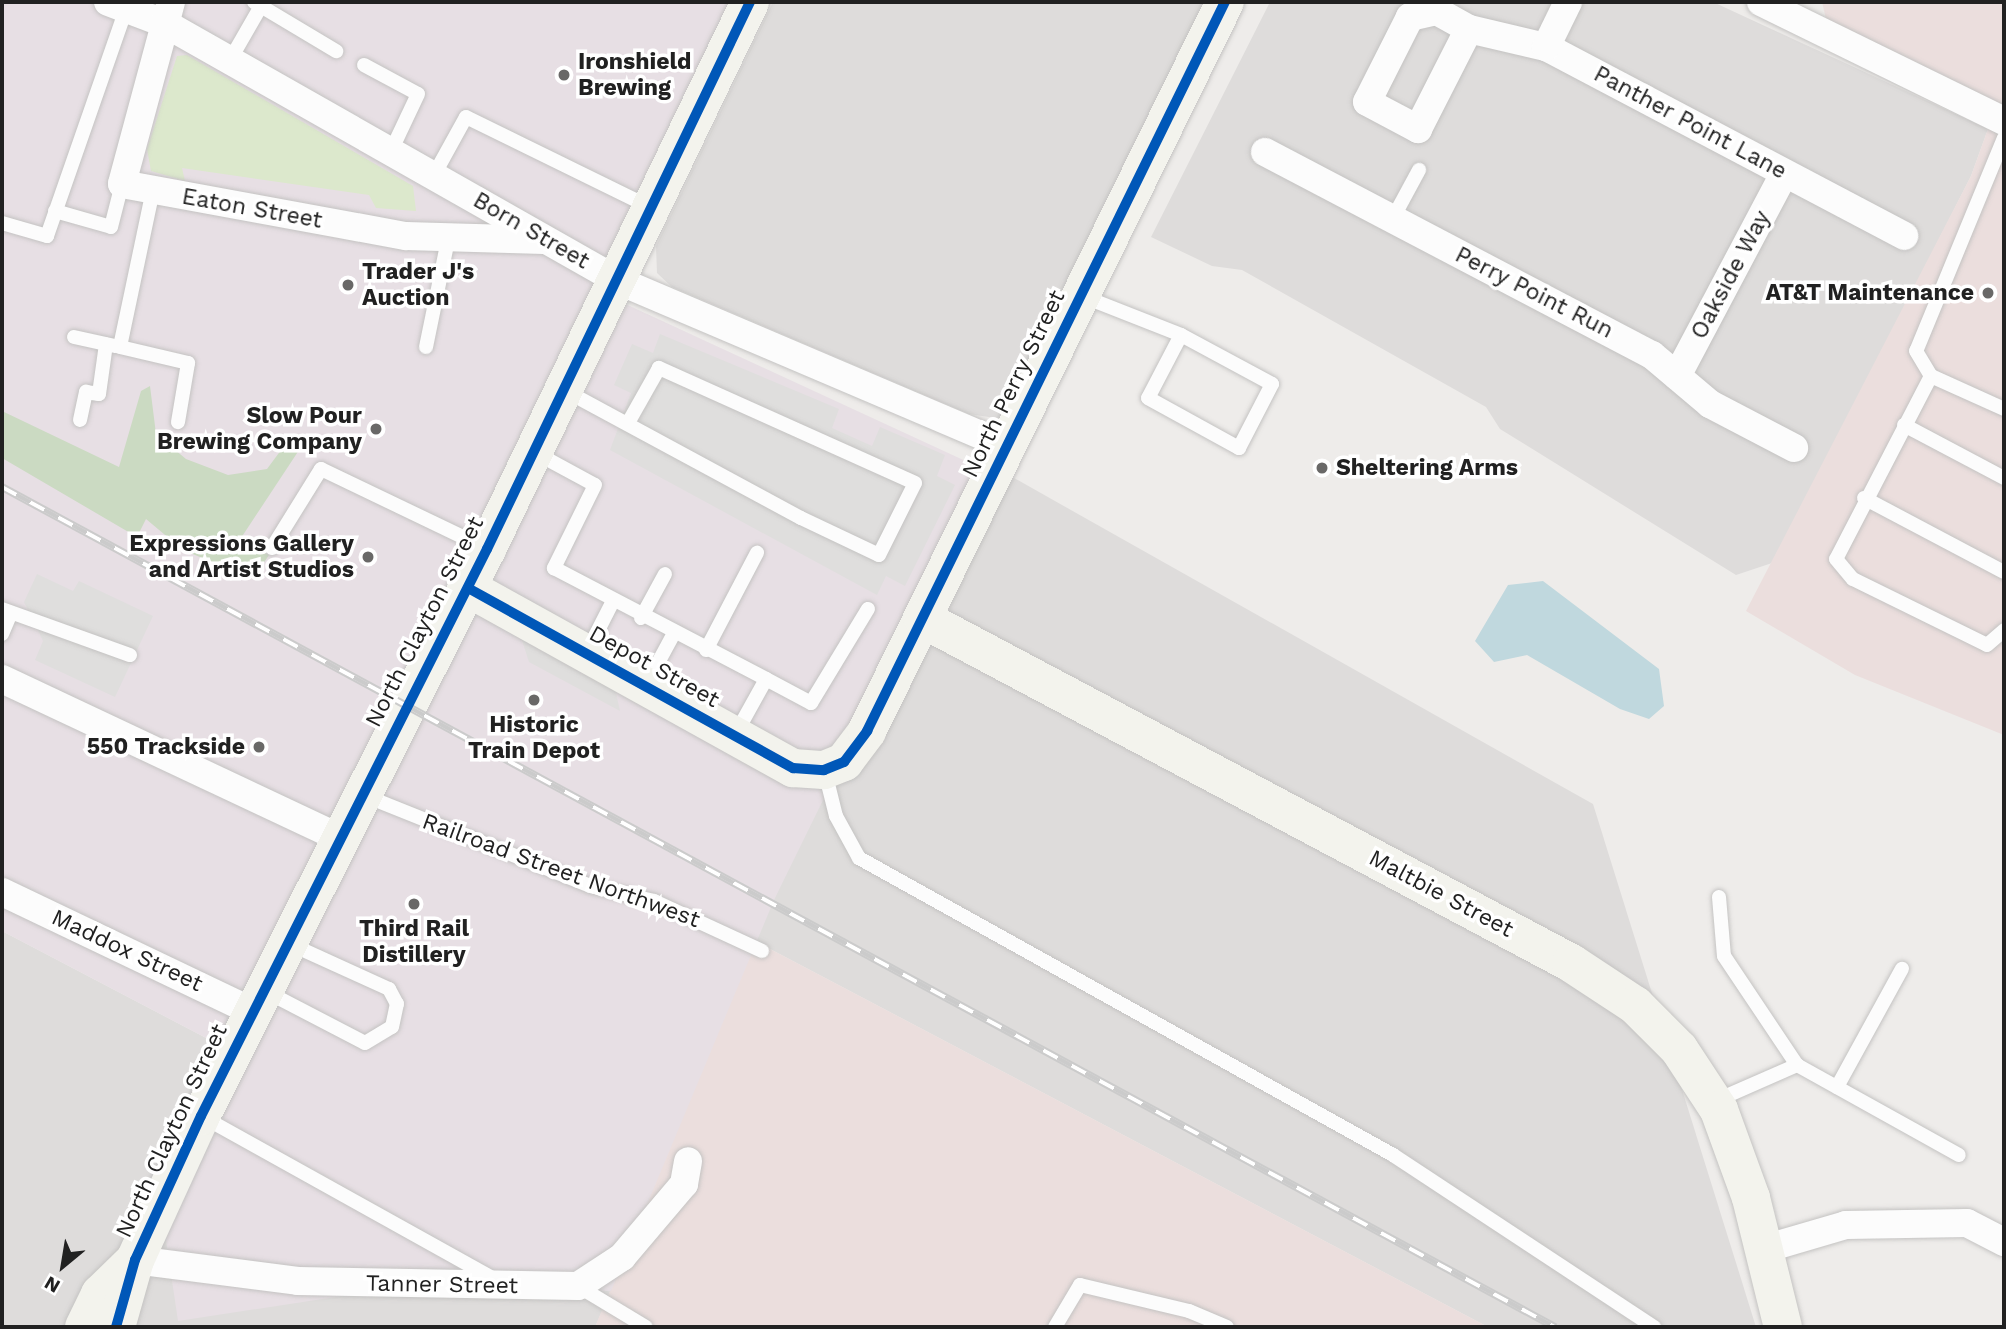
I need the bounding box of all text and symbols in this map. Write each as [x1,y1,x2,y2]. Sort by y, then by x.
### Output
place label: Ironshield Brewing [578,48,692,102]
street label: Panther Point Lane [1589,60,1791,186]
marker: Ironshield Brewing [556,67,572,83]
street label: Eaton Street [180,183,324,235]
street label: Born Street [468,187,594,275]
street label: Oakside Way [1685,206,1777,344]
street label: Perry Point Run [1450,241,1618,345]
place label: Trader J's Auction [362,258,475,312]
marker: Trader J's Auction [340,277,356,293]
place label: AT&T Maintenance [1765,279,1974,307]
marker: AT&T Maintenance [1980,285,1996,301]
street label: North Perry Street [957,286,1071,482]
place label: Slow Pour Brewing Company [157,402,362,456]
marker: Slow Pour Brewing Company [368,421,384,437]
place label: Sheltering Arms [1336,454,1519,482]
marker: Sheltering Arms [1314,460,1330,476]
street label: North Clayton Street [360,512,490,732]
place label: Expressions Gallery and Artist Studios [129,530,354,584]
marker: Expressions Gallery and Artist Studios [360,549,376,565]
street label: Depot Street [584,620,724,714]
marker: Historic Train Depot [526,692,542,708]
place label: Historic Train Depot [468,711,600,765]
place label: 550 Trackside [86,733,245,761]
marker: 550 Trackside [251,739,267,755]
street label: Railroad Street Northwest [418,808,704,934]
street label: Maltbie Street [1364,844,1518,944]
marker: Third Rail Distillery [406,896,422,912]
street label: Maddox Street [47,904,207,998]
place label: Third Rail Distillery [359,915,469,969]
street label: North Clayton Street [110,1020,234,1242]
north arrow [28,1231,98,1301]
street label: Tanner Street [365,1270,519,1300]
text: N [40,1271,64,1298]

